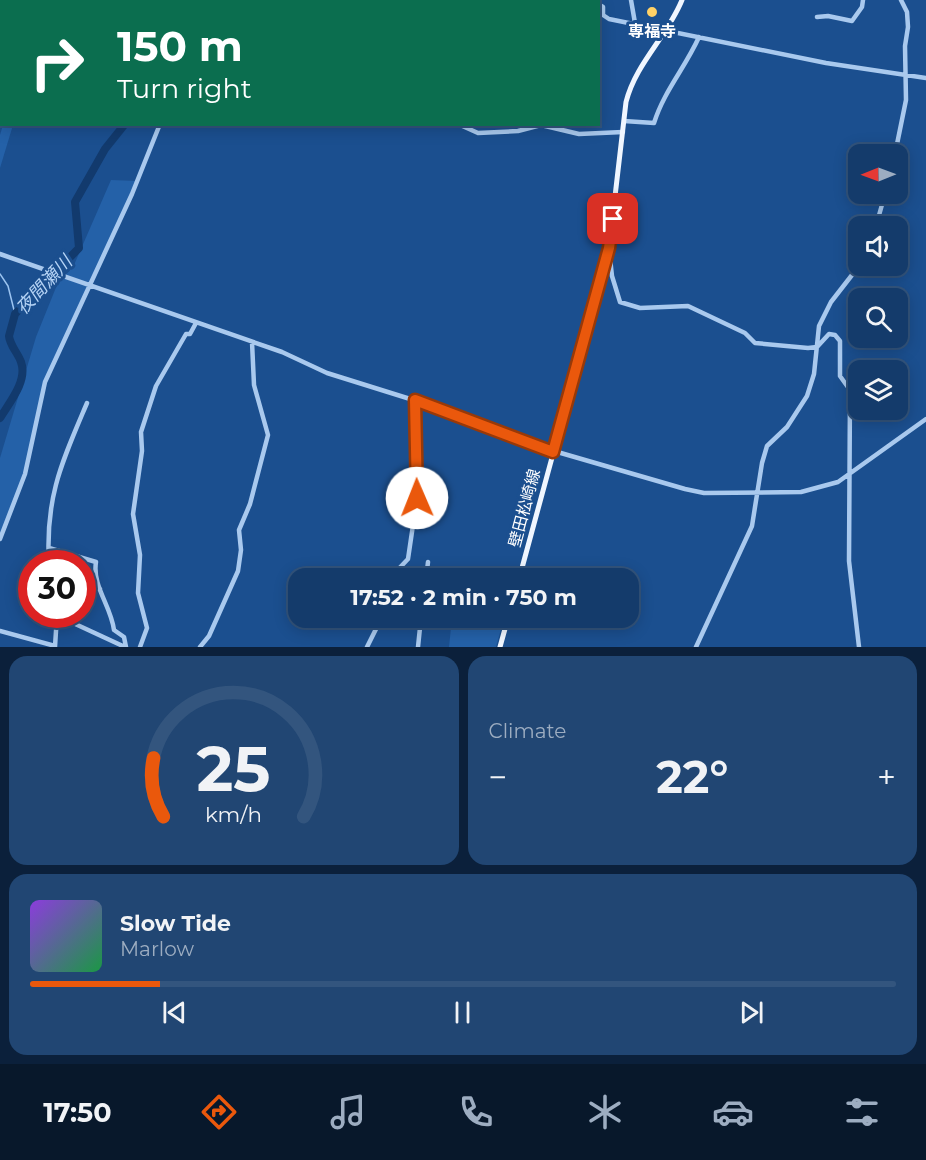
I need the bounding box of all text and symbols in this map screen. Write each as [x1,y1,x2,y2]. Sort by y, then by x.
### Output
marker: 専福寺 [645,5,659,19]
text: 150 m [117,20,243,72]
place label: 専福寺 [628,22,676,41]
icon: right [18,24,96,102]
text: Turn right [117,72,252,105]
north arrow [848,144,908,204]
map controls [848,144,908,420]
pin [587,193,638,244]
icon: arrive [596,202,629,235]
button: sound [848,216,908,276]
water label: 夜間瀬川 [11,250,78,319]
button: search [848,288,908,348]
button: layers [848,360,908,420]
position arrow [385,466,449,530]
street label: 壁田松崎線 [505,467,544,549]
speed limit sign: 30 [18,550,96,628]
text: 17:52 · 2 min · 750 m [350,584,577,611]
text: Climate [489,719,566,743]
text: 25 [197,731,271,807]
text: 22° [656,749,728,804]
text: − [489,757,507,797]
text: + [877,757,896,797]
text: km/h [205,802,262,828]
text: Slow Tide [120,910,231,937]
text: Marlow [120,937,194,961]
icon: previous [158,996,191,1029]
icon: pause [446,996,479,1029]
icon: next [735,996,768,1029]
icon: directions [198,1091,240,1133]
icon: music [327,1091,369,1133]
icon: phone [455,1091,497,1133]
icon: climate [584,1091,626,1133]
icon: car [712,1091,754,1133]
icon: filters [841,1091,883,1133]
text: 17:50 [43,1096,112,1129]

